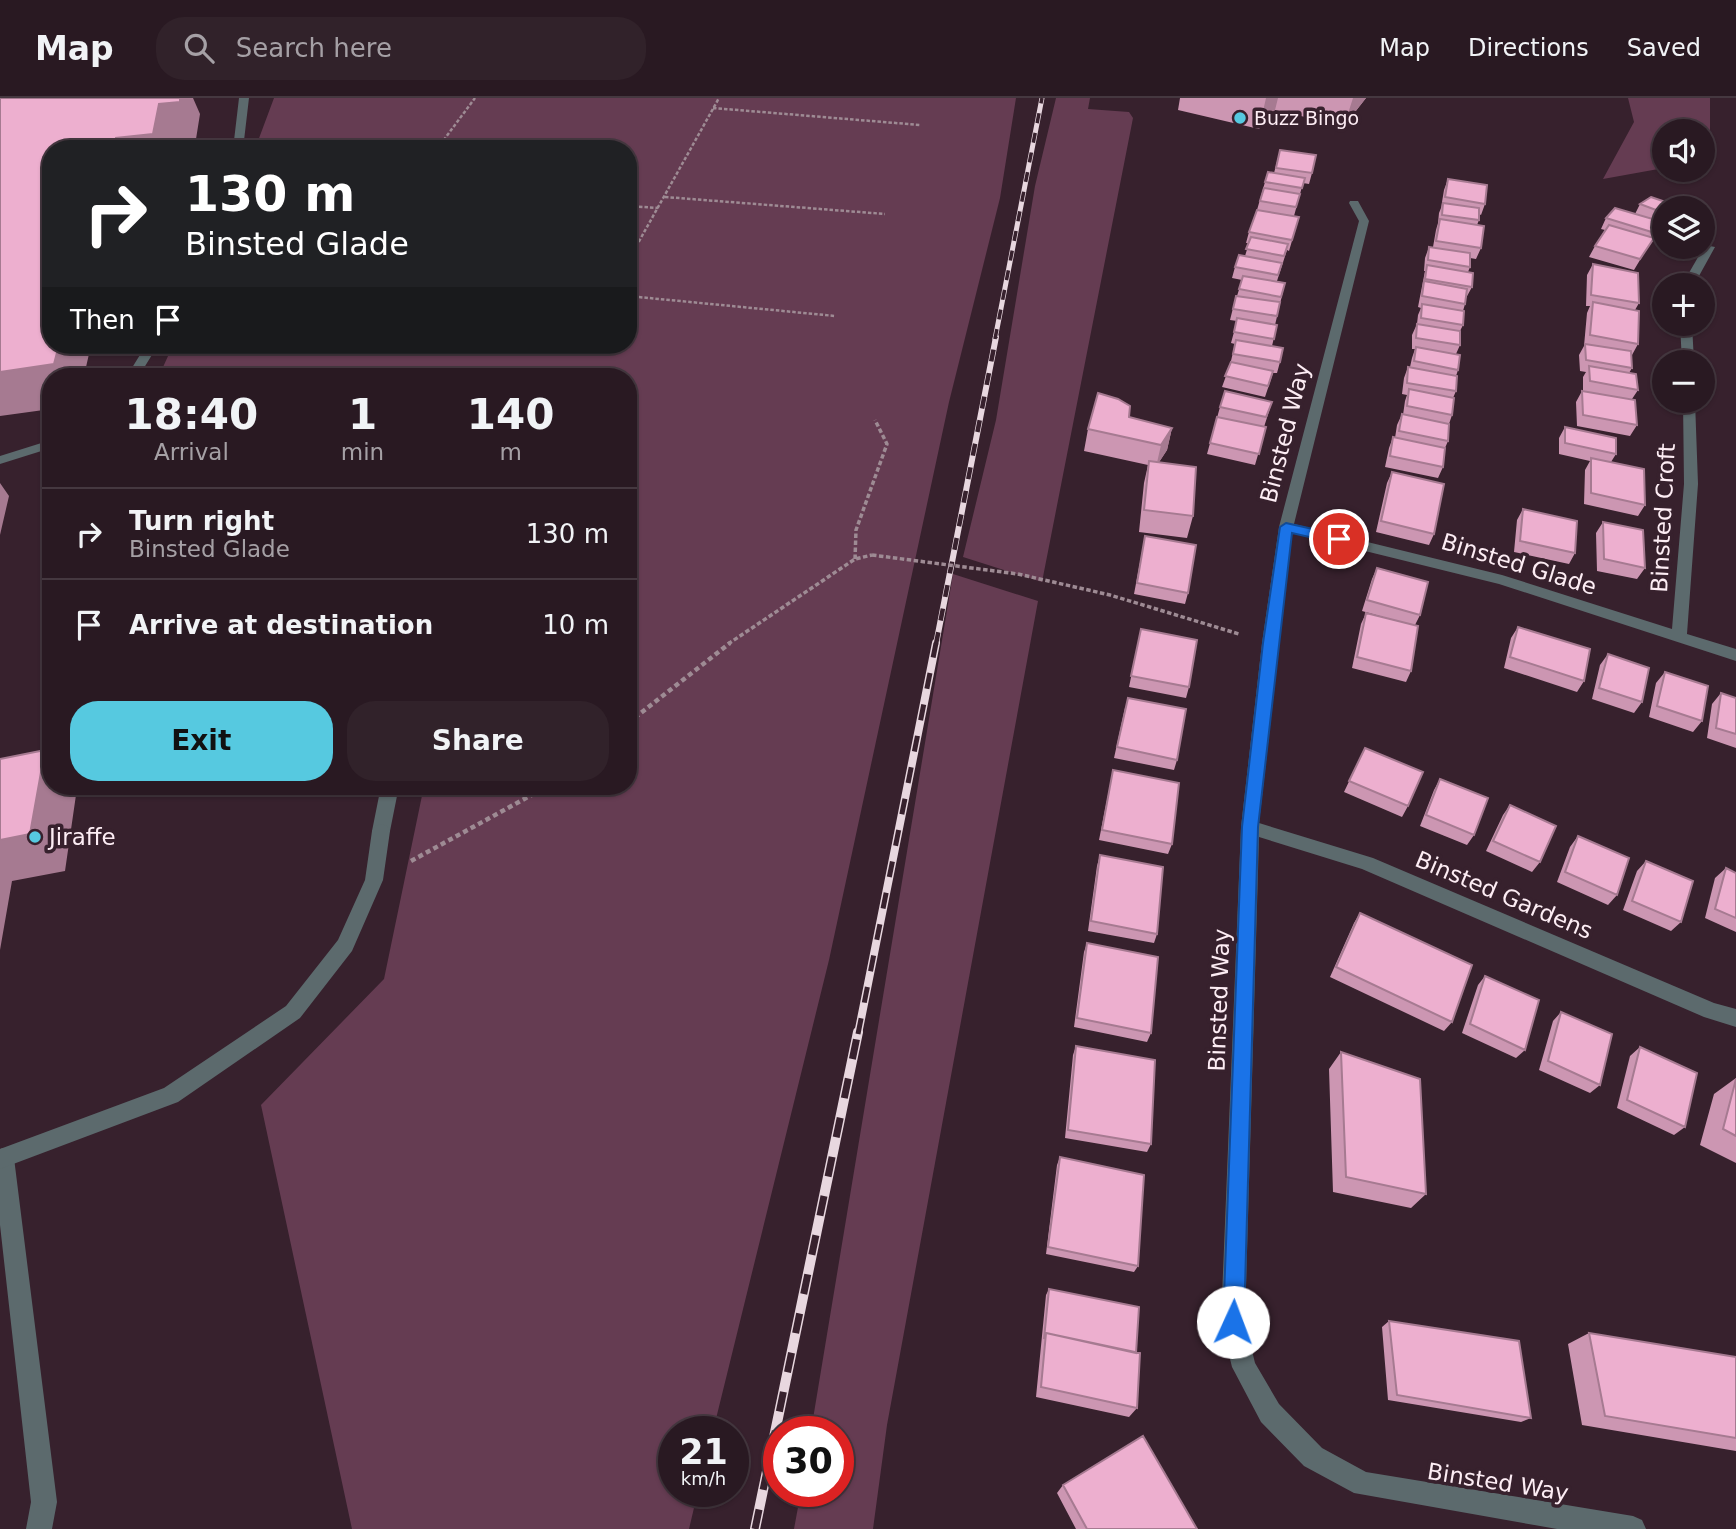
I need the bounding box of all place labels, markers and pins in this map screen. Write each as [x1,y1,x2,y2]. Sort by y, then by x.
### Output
place label: Buzz Bingo [1254,107,1359,129]
marker: Buzz Bingo [1232,110,1248,126]
pin [1309,509,1369,569]
place label: Jiraffe [47,824,116,850]
marker: Jiraffe [27,829,43,845]

